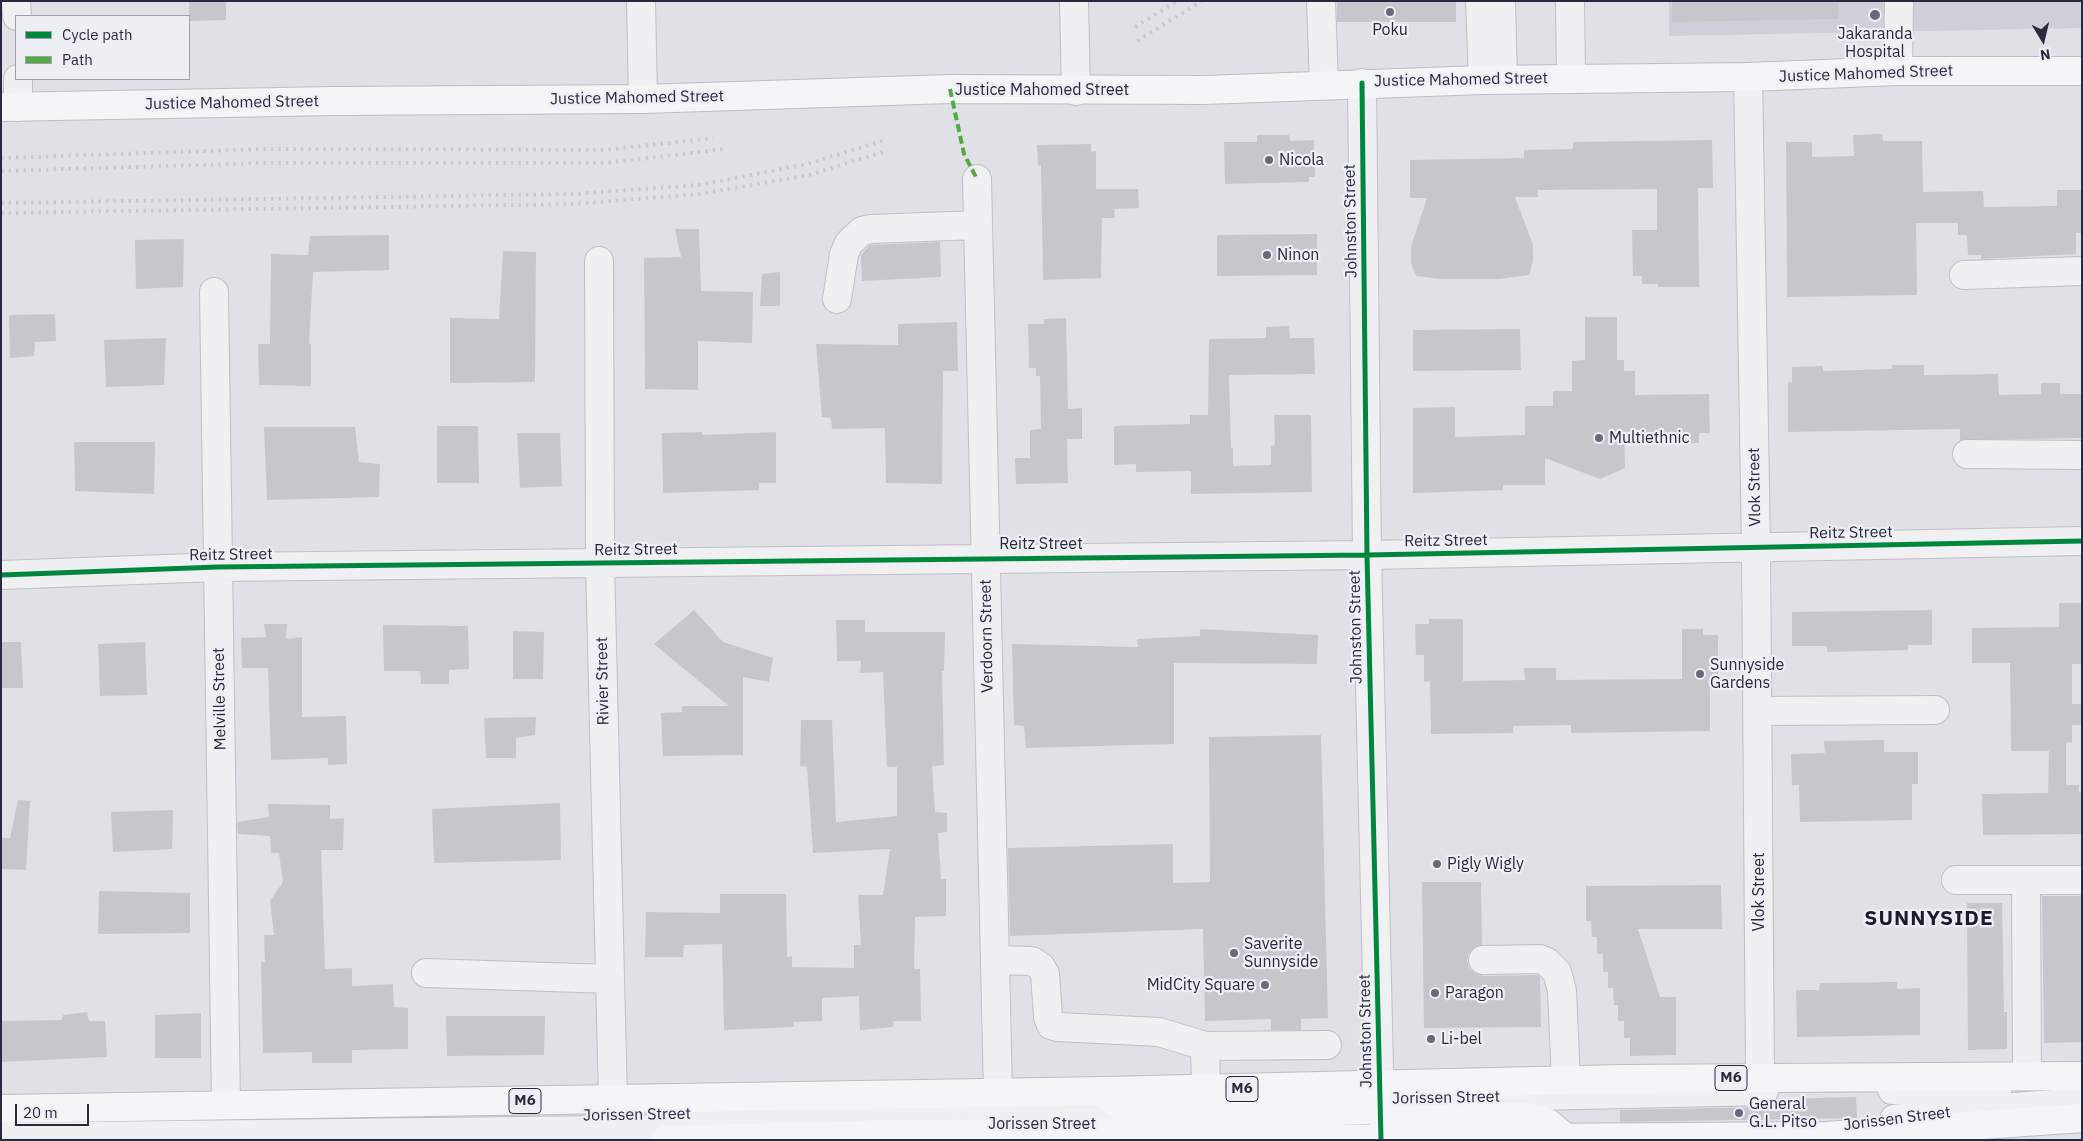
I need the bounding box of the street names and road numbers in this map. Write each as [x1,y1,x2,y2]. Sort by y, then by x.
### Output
street label: Justice Mahomed Street [1779,61,1953,87]
street label: Justice Mahomed Street [1374,69,1548,91]
street label: Justice Mahomed Street [955,80,1129,100]
street label: Justice Mahomed Street [550,87,724,109]
street label: Justice Mahomed Street [145,92,319,114]
street label: Johnston Street [1340,164,1362,278]
street label: Vlok Street [1745,447,1765,527]
street label: Reitz Street [1809,523,1893,543]
street label: Reitz Street [1404,531,1488,551]
street label: Reitz Street [999,534,1083,554]
street label: Reitz Street [594,540,678,560]
street label: Reitz Street [189,545,273,565]
street label: Johnston Street [1345,570,1367,684]
street label: Verdoorn Street [976,579,998,693]
street label: Rivier Street [593,637,613,725]
street label: Melville Street [210,647,230,751]
street label: Vlok Street [1749,852,1769,932]
street label: Johnston Street [1355,974,1377,1088]
road number: M6 [1715,1066,1747,1090]
road number: M6 [1226,1076,1258,1102]
street label: Jorissen Street [1392,1087,1500,1109]
road number: M6 [509,1088,541,1114]
street label: Jorissen Street [1842,1103,1952,1135]
street label: Jorissen Street [583,1104,691,1126]
street label: Jorissen Street [988,1114,1096,1134]

